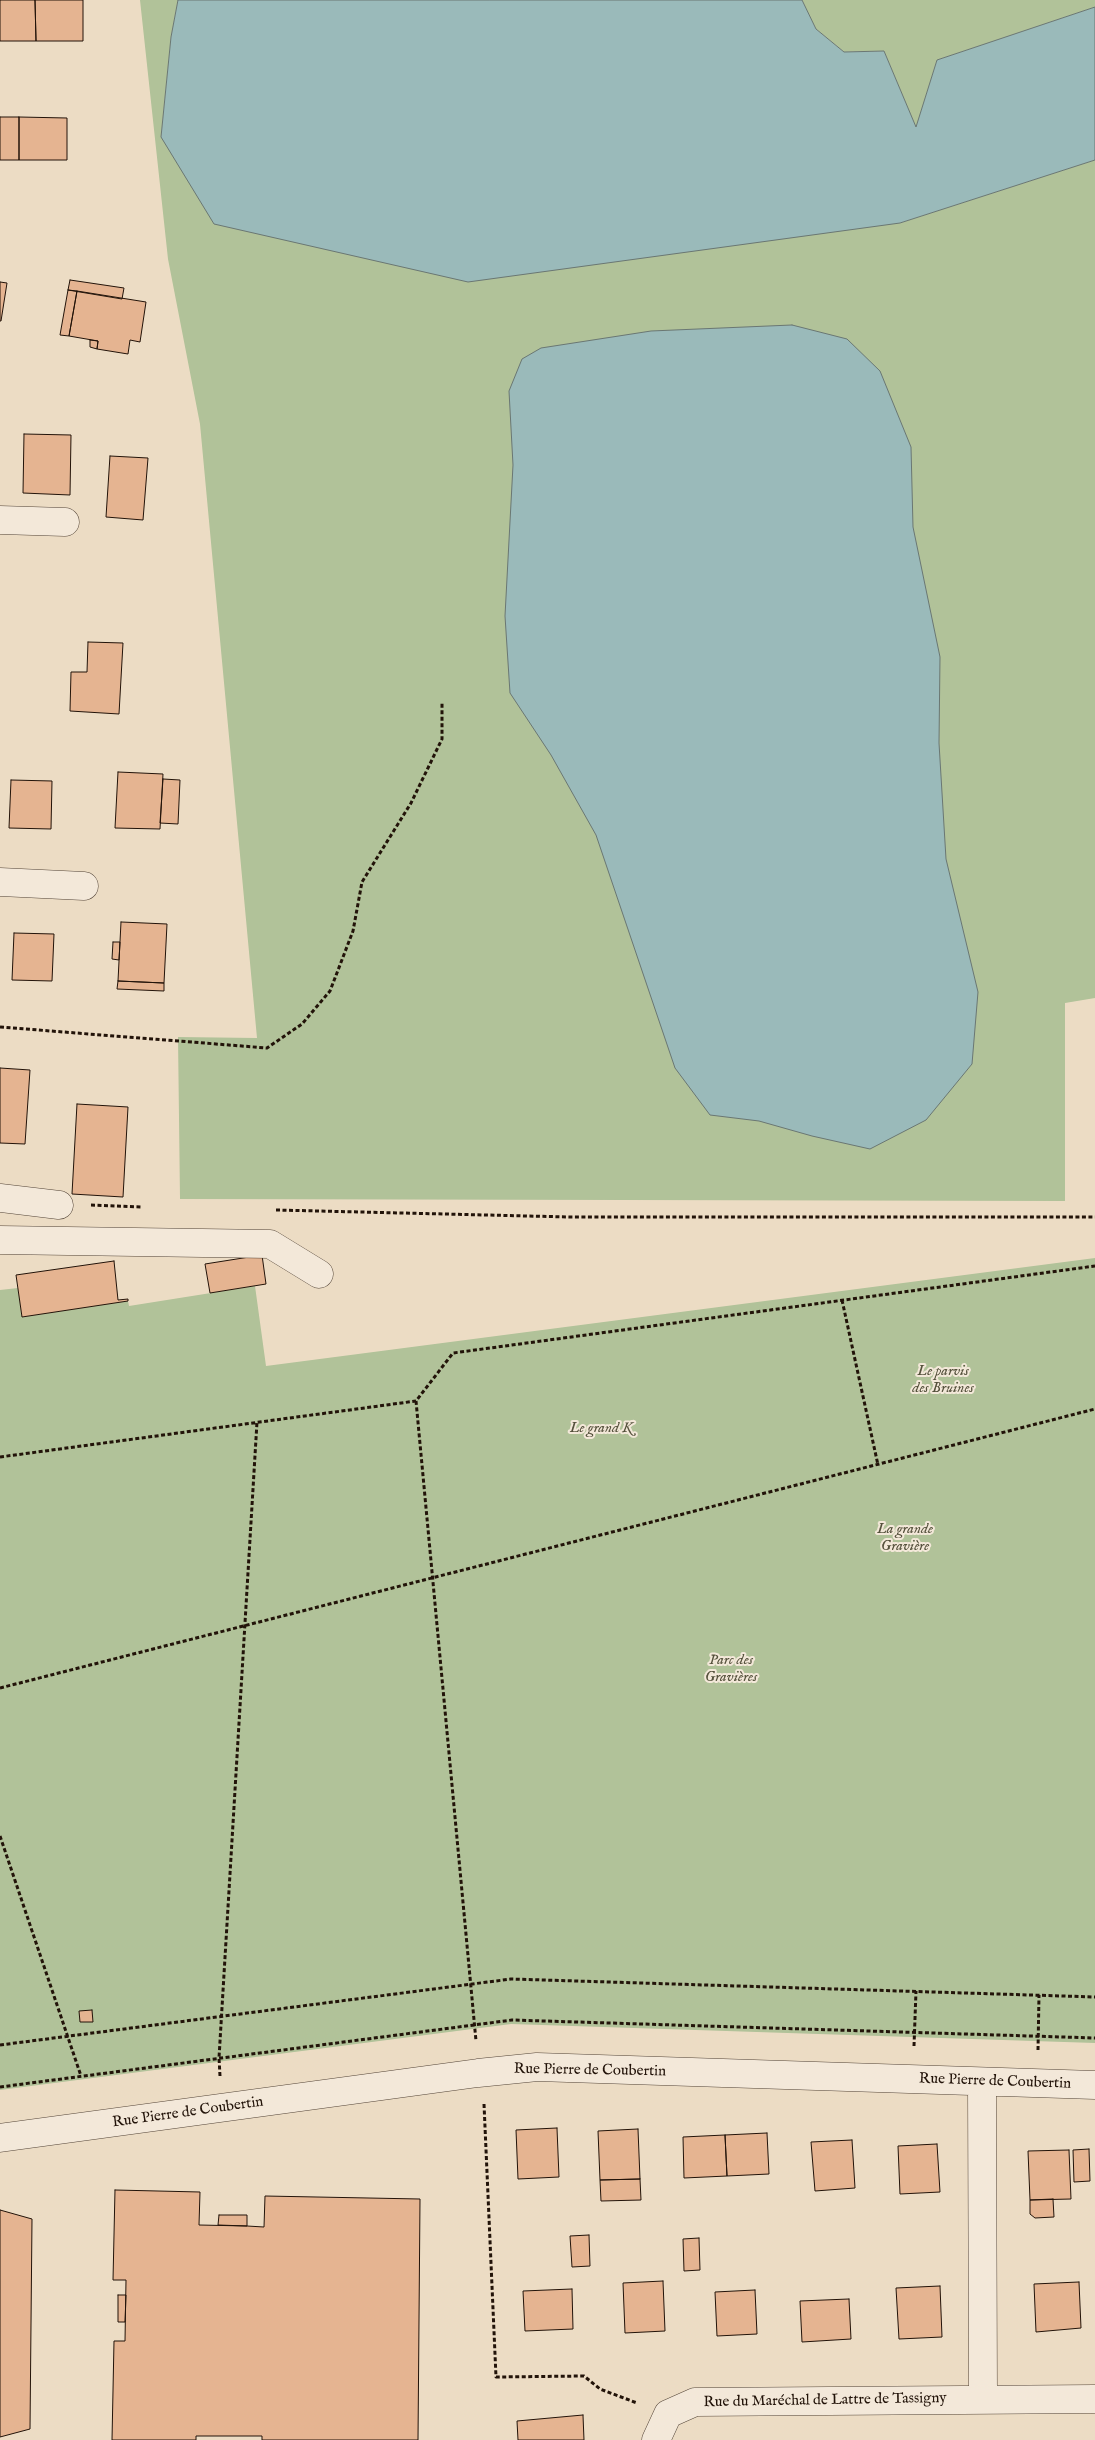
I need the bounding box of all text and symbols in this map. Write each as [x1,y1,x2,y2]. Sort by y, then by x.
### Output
park label: Le parvis des Bruines [912,1363,974,1398]
park label: Le grand K [570,1420,632,1438]
park label: La grande Gravière [877,1521,933,1556]
park label: Parc des Gravières [705,1652,757,1687]
street label: Rue Pierre de Coubertin [514,2061,666,2081]
street label: Rue Pierre de Coubertin [919,2070,1071,2094]
street label: Rue Pierre de Coubertin [111,2093,265,2133]
street label: Rue du Maréchal de Lattre de Tassigny [703,2390,947,2412]

